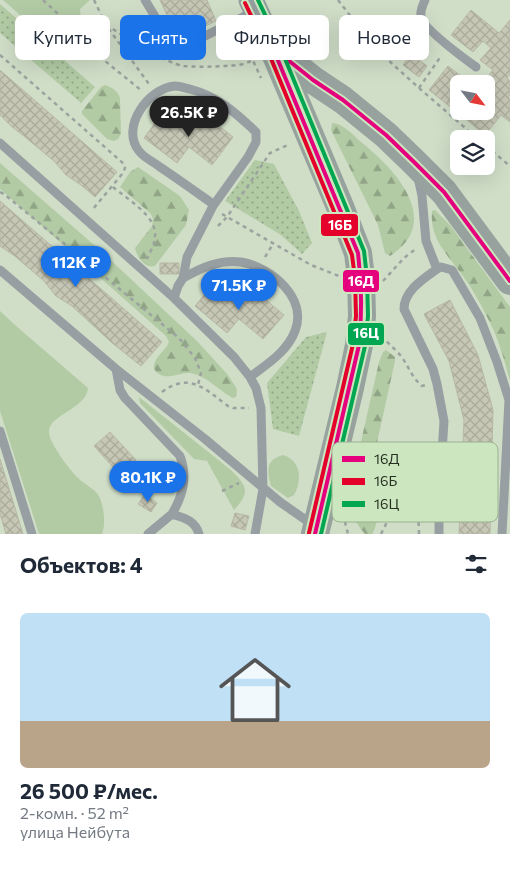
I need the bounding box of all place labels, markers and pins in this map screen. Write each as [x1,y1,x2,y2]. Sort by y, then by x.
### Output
pin: 26.5K ₽ [143,96,235,138]
pin: 112K ₽ [35,246,117,288]
pin: 71.5K ₽ [193,268,285,311]
pin: 80.1K ₽ [102,460,194,503]

